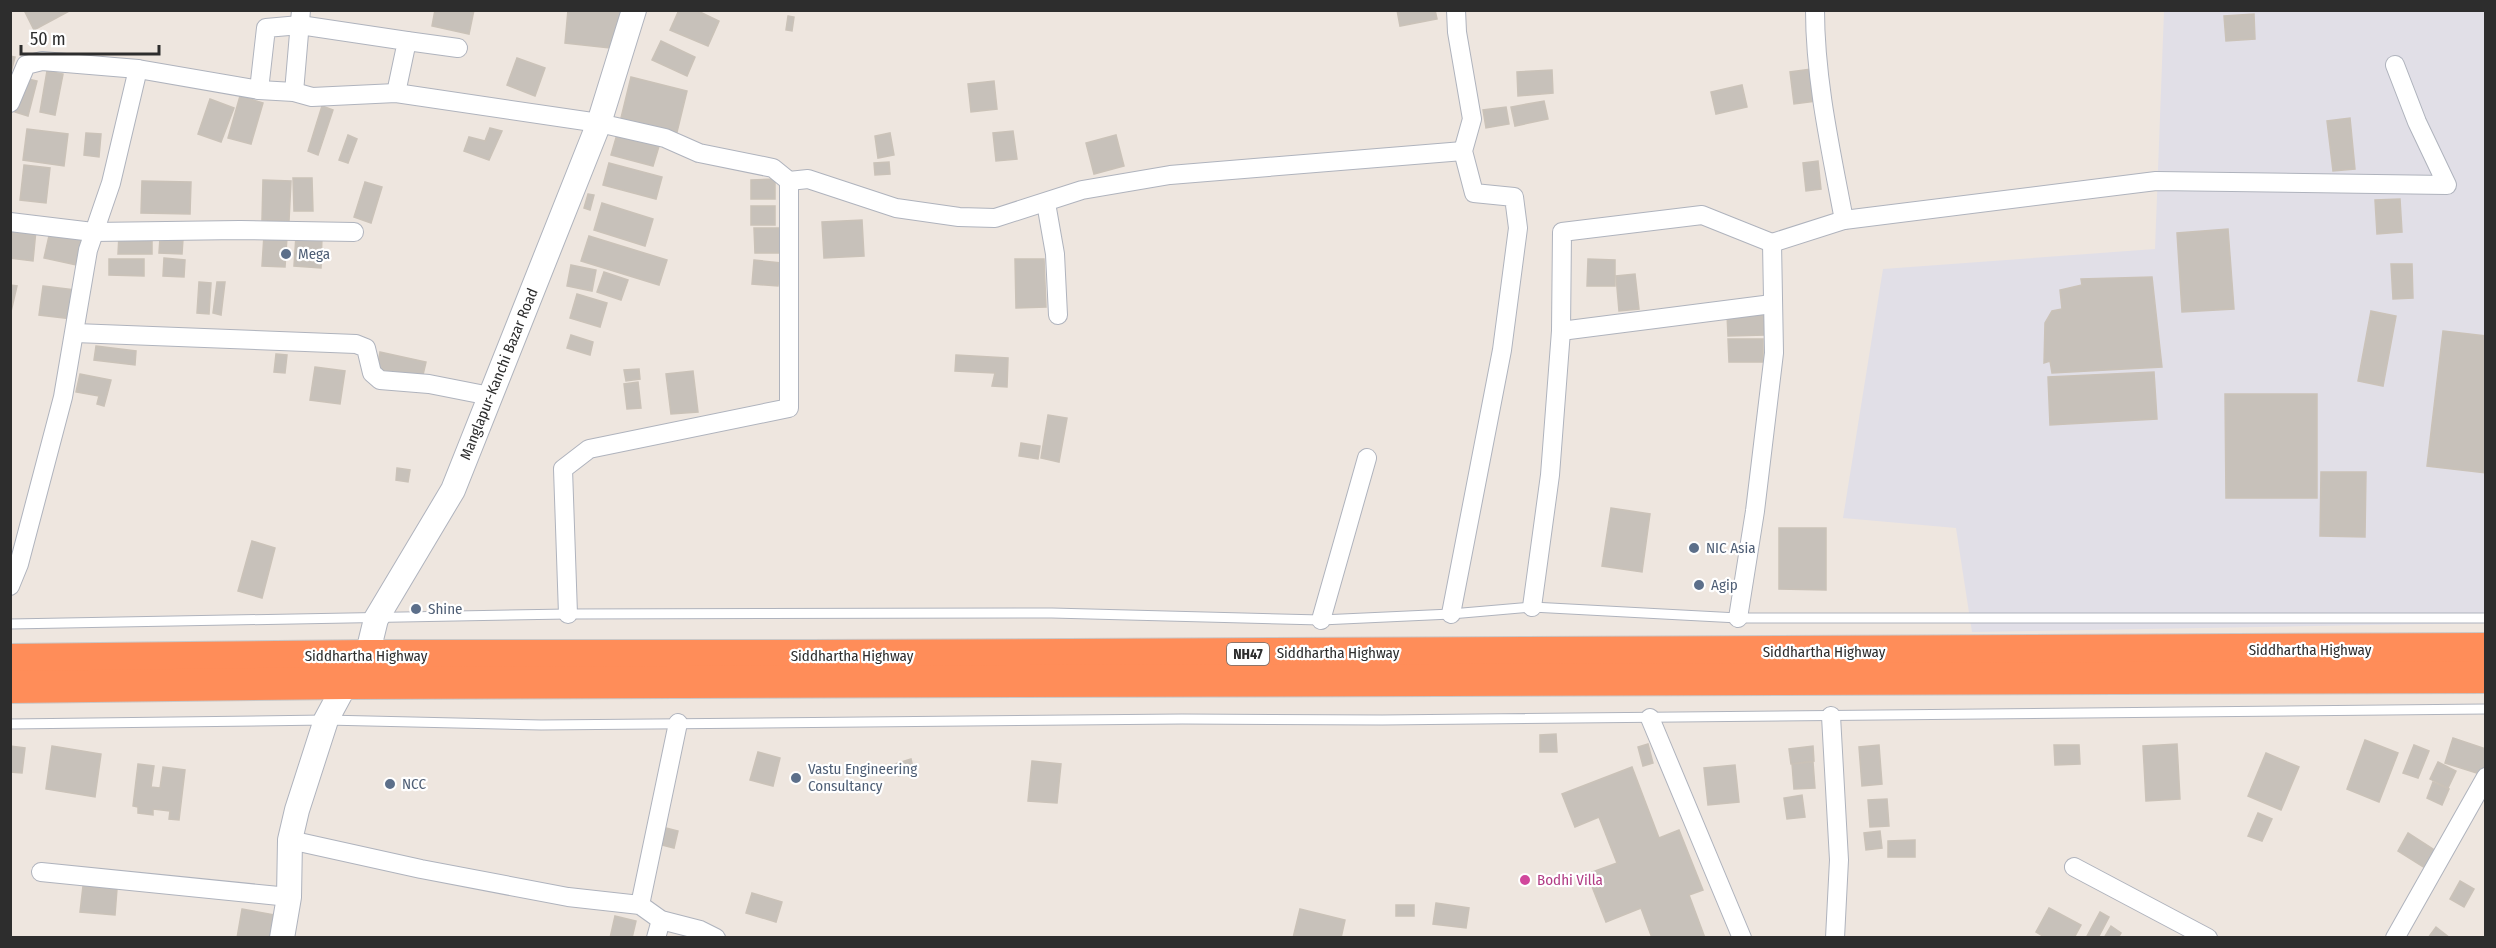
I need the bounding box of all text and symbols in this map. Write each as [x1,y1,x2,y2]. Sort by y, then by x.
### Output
scale bar [21,18,159,56]
text: 50 m [30,28,66,50]
place label: Mega [298,245,330,263]
marker: Mega [279,247,293,261]
street label: Manglapur-Kanchi Bazar Road [456,286,542,462]
place label: NIC Asia [1706,539,1756,557]
marker: NIC Asia [1687,541,1701,555]
place label: Agip [1711,576,1738,594]
marker: Agip [1692,578,1706,592]
place label: Shine [428,600,462,618]
marker: Shine [409,602,423,616]
street label: Siddhartha Highway [2249,641,2372,659]
road number: NH47 [1227,643,1269,665]
street label: Siddhartha Highway [1763,643,1886,661]
street label: Siddhartha Highway [1277,644,1400,662]
street label: Siddhartha Highway [305,647,428,665]
street label: Siddhartha Highway [791,647,914,665]
place label: Vastu Engineering Consultancy [808,760,917,795]
marker: Vastu Engineering Consultancy [789,771,803,785]
place label: NCC [402,775,426,793]
marker: NCC [383,777,397,791]
place label: Bodhi Villa [1537,871,1603,889]
marker: Bodhi Villa [1518,873,1532,887]

